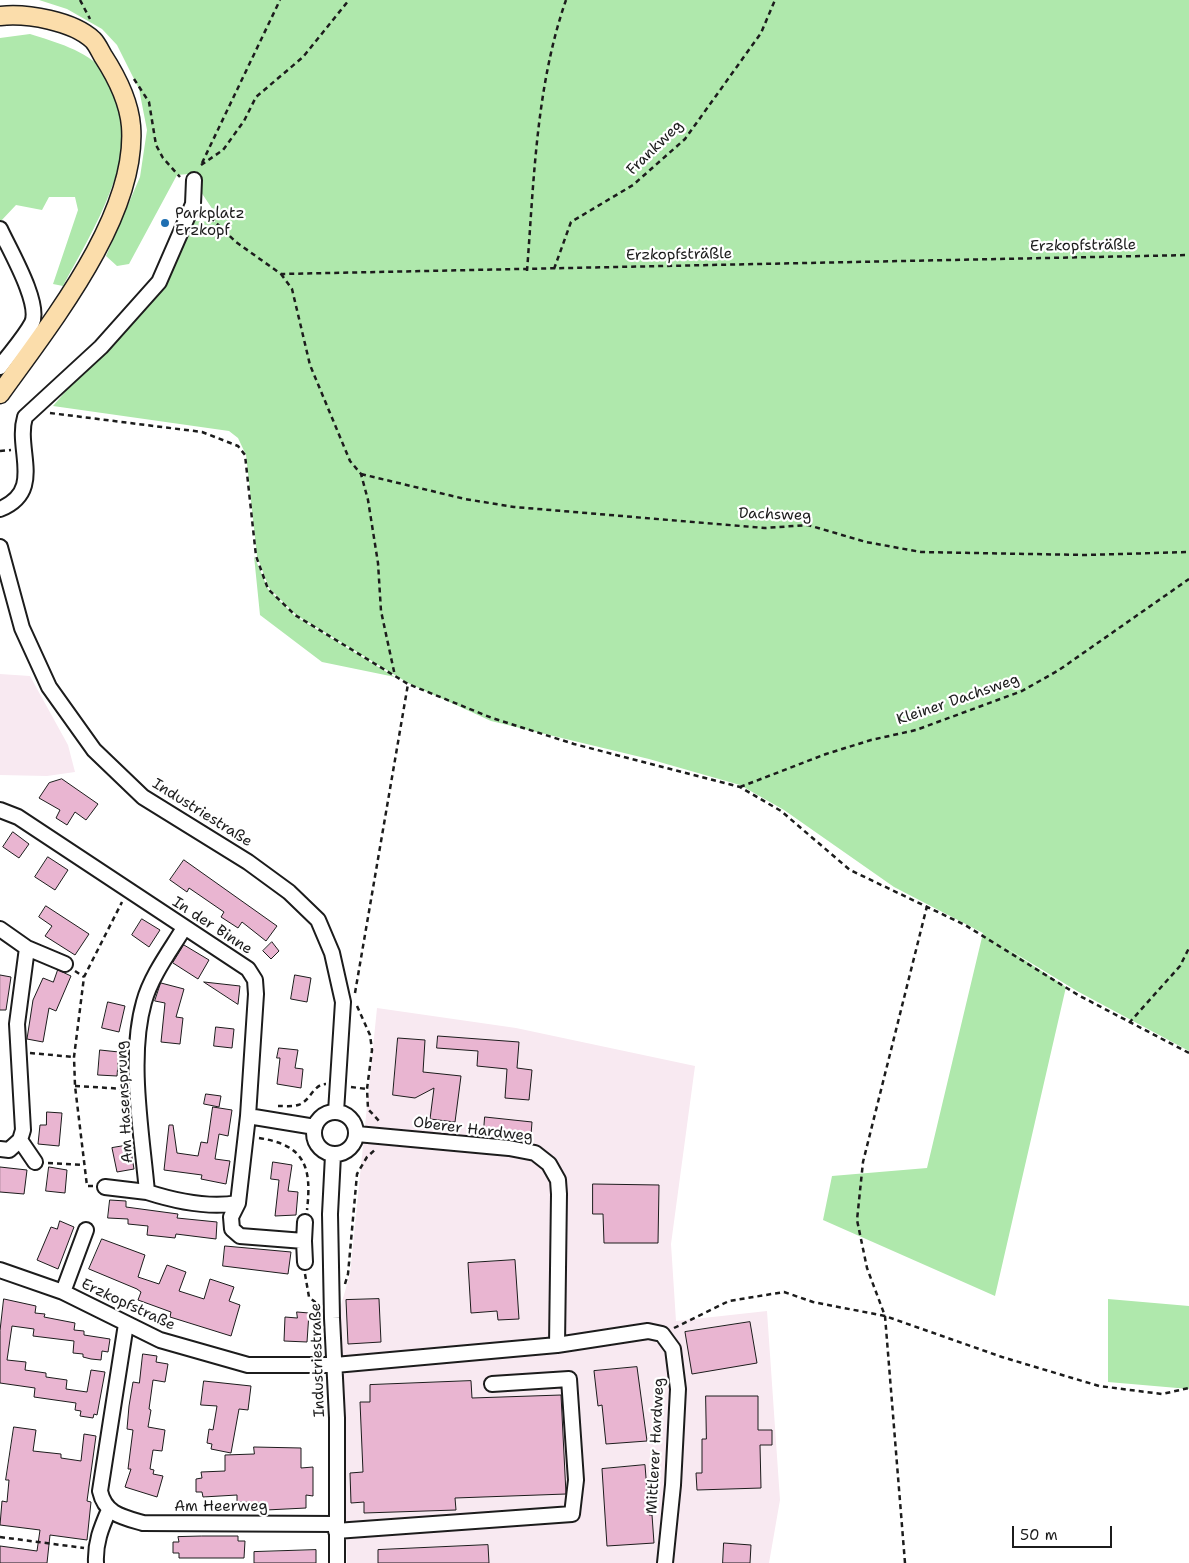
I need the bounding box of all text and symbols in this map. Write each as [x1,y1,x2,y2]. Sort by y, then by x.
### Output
street label: Frankweg [623,117,687,179]
place label: Parkplatz Erzkopf [175,205,244,240]
marker: Parkplatz Erzkopf [159,217,171,229]
street label: Erzkopfsträßle [1030,236,1136,256]
street label: Erzkopfsträßle [626,245,732,265]
street label: Dachsweg [738,505,812,525]
street label: Kleiner Dachsweg [894,671,1022,729]
street label: Industriestraße [149,775,255,851]
street label: In der Binne [169,893,255,959]
street label: Am Hasensprung [113,1040,137,1164]
street label: Oberer Hardweg [412,1114,534,1146]
street label: Erzkopfstraße [78,1275,178,1335]
street label: Industriestraße [307,1303,329,1417]
street label: Mittlerer Hardweg [643,1377,669,1515]
street label: Am Heerweg [174,1498,268,1516]
scale bar [1014,1516,1114,1548]
text: 50 m [1020,1525,1058,1545]

